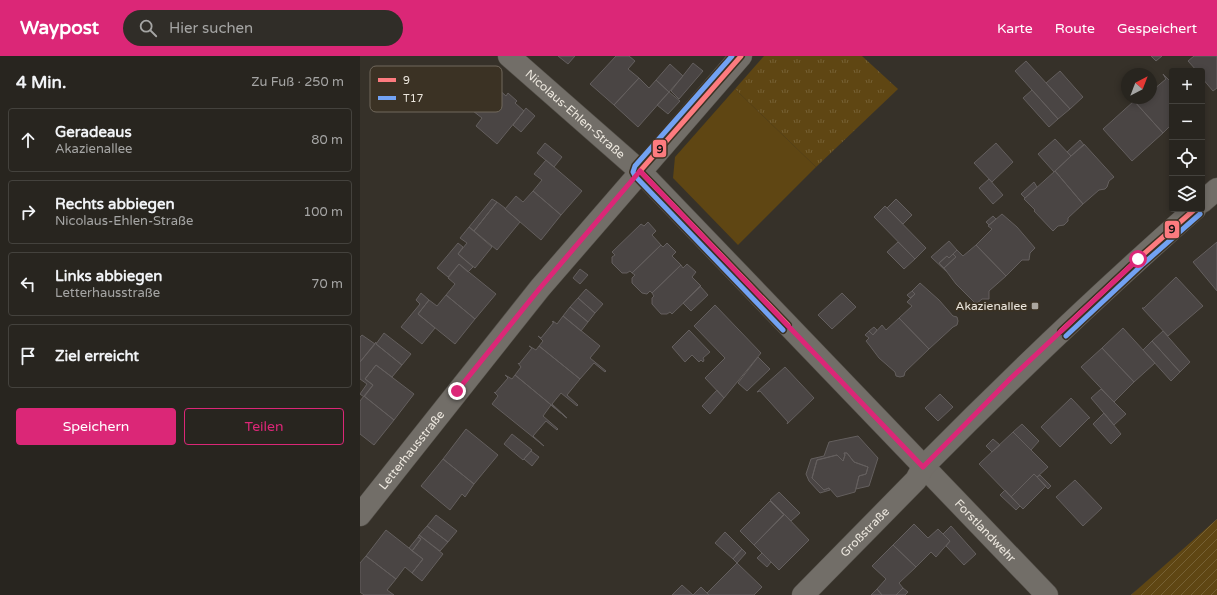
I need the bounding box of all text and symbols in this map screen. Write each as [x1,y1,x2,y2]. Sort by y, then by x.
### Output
search box [123,10,403,46]
text: Waypost [20,17,99,39]
icon: search [137,17,159,39]
text: Hier suchen [169,19,253,37]
text: Karte [997,20,1033,37]
text: Route [1055,20,1095,37]
text: Gespeichert [1117,20,1197,37]
legend [370,66,502,112]
street label: Nicolaus-Ehlen-Straße [522,67,628,162]
north arrow [1121,68,1157,104]
map controls [1169,68,1205,212]
button: + [1169,68,1205,104]
text: 4 Min. [16,72,66,93]
text: Zu Fuß · 250 m [251,74,344,90]
text: 9 [403,74,410,87]
text: T17 [403,92,424,105]
button: − [1169,104,1205,140]
text: Geradeaus [55,123,132,141]
icon: ahead [17,129,39,151]
text: 80 m [311,132,343,148]
line badge: 9 [652,139,667,158]
button: locate [1169,140,1205,176]
text: Akazienallee [55,141,132,157]
text: 9 [657,143,664,156]
button: layers [1169,176,1205,212]
text: Rechts abbiegen [55,195,175,213]
icon: right [17,201,39,223]
text: 100 m [303,204,343,220]
text: Nicolaus-Ehlen-Straße [55,213,193,229]
line badge: 9 [1164,220,1180,239]
text: 9 [1169,223,1176,236]
route start [1129,250,1147,268]
text: Links abbiegen [55,267,162,285]
icon: left [17,273,39,295]
text: 70 m [311,276,343,292]
text: Letterhausstraße [55,285,160,301]
place label: Akazienallee [956,299,1027,313]
marker: Akazienallee [1030,301,1040,311]
icon: arrive [17,345,39,367]
text: Ziel erreicht [55,347,139,365]
route end [448,382,466,400]
street label: Letterhausstraße [376,407,447,492]
button: Speichern [16,408,176,445]
button: Teilen [184,408,344,445]
street label: Forstlandwehr [952,496,1019,565]
street label: Großstraße [837,504,892,560]

